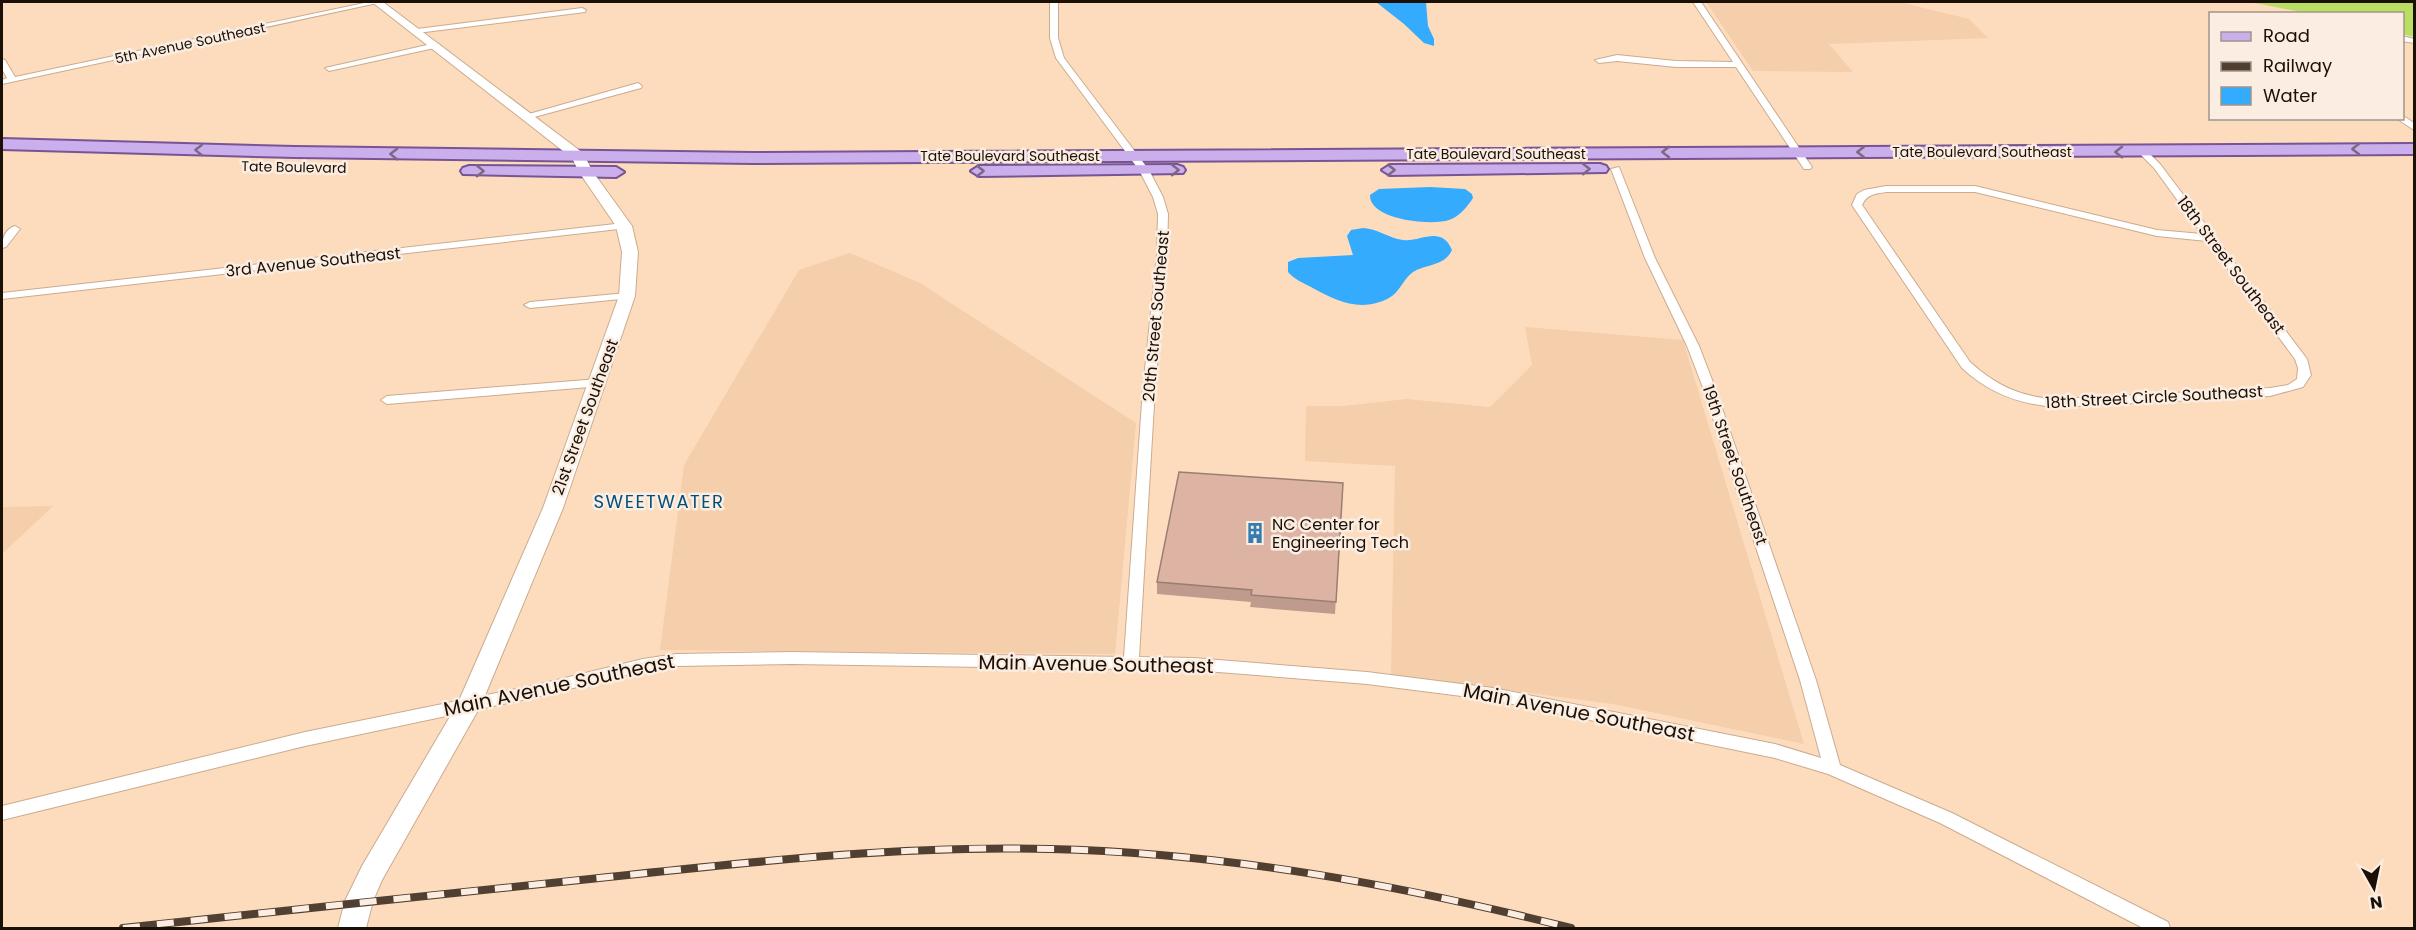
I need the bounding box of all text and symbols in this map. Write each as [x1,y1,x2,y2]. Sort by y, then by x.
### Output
legend [2209,12,2404,120]
street label: 5th Avenue Southeast [113,17,267,69]
text: Road [2263,23,2310,48]
text: Railway [2263,53,2332,78]
text: Water [2263,83,2317,108]
street label: Tate Boulevard Southeast [1892,142,2072,162]
one-way arrow [2352,143,2361,156]
one-way arrow [194,144,203,157]
street label: Tate Boulevard Southeast [1406,144,1586,164]
street label: Tate Boulevard Southeast [920,146,1100,166]
one-way arrow [1662,146,1671,159]
one-way arrow [1857,146,1866,158]
one-way arrow [2115,146,2124,158]
one-way arrow [389,148,398,160]
street label: Tate Boulevard [241,156,347,178]
one-way arrow [1582,163,1591,175]
one-way arrow [1171,164,1180,176]
one-way arrow [1387,164,1396,176]
one-way arrow [475,165,484,177]
one-way arrow [976,165,985,177]
street label: 18th Street Southeast [2171,191,2291,339]
street label: 20th Street Southeast [1137,229,1175,402]
street label: 3rd Avenue Southeast [224,241,402,283]
street label: 21st Street Southeast [546,336,624,498]
street label: 18th Street Circle Southeast [2045,380,2263,414]
street label: 19th Street Southeast [1697,382,1773,548]
district label: SWEETWATER [594,489,724,514]
place label: NC Center for Engineering Tech [1272,513,1409,554]
building icon: NC Center for Engineering Tech [1243,521,1267,545]
street label: Main Avenue Southeast [441,647,677,723]
street label: Main Avenue Southeast [978,648,1214,680]
street label: Main Avenue Southeast [1461,676,1697,748]
north arrow [2344,858,2404,918]
text: N [2369,890,2384,915]

